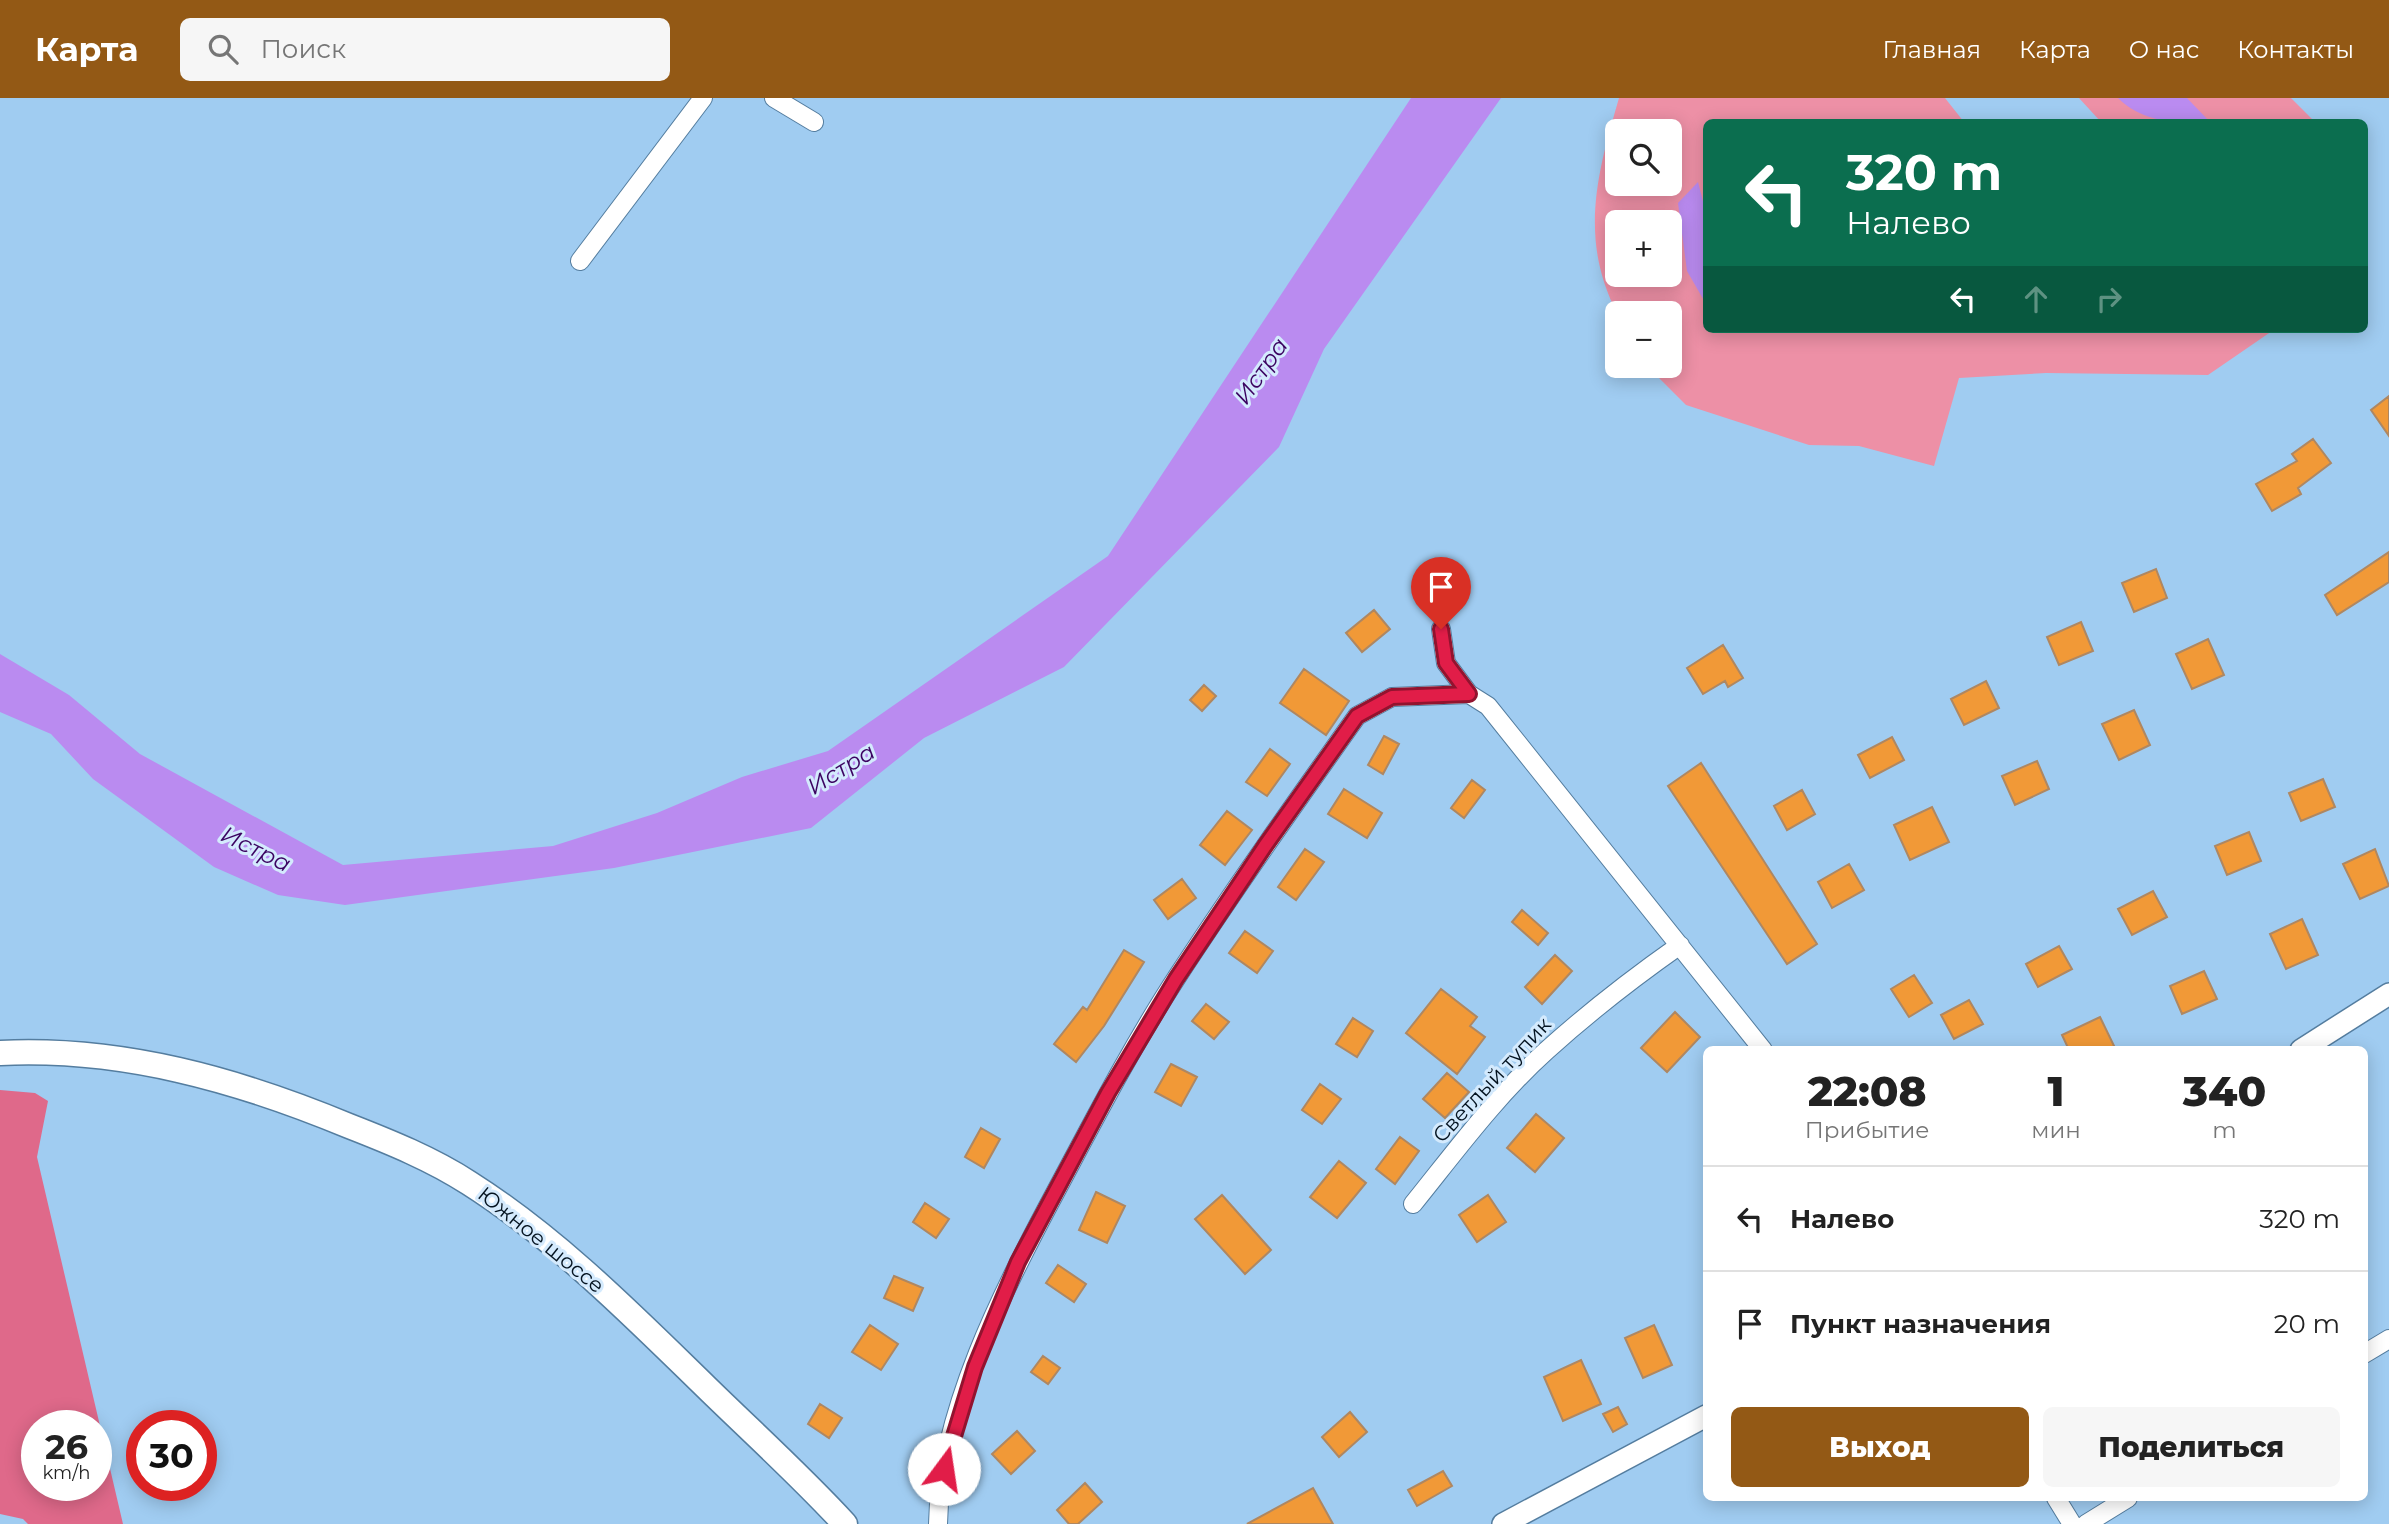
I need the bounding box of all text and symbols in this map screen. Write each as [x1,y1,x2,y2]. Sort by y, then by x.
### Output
search box [180,18,670,81]
text: Карта [35,29,138,69]
icon: search [204,30,242,68]
text: Поиск [260,33,346,65]
text: Главная [1883,35,1981,64]
text: Карта [2019,35,2091,64]
text: О нас [2129,35,2199,64]
text: Контакты [2237,35,2354,64]
map controls [1605,119,1682,378]
button: search [1605,119,1682,196]
text: 320 m [1846,143,2002,202]
icon: left [1731,147,1822,238]
text: Налево [1846,203,1971,242]
button: + [1605,210,1682,287]
icon: left [1944,280,1982,318]
icon: ahead [2017,280,2055,318]
icon: right [2090,280,2128,318]
button: − [1605,301,1682,378]
water label: Истра [1228,332,1294,410]
pin [1411,557,1471,629]
icon: arrive [1422,568,1460,606]
water label: Истра [802,737,880,801]
water label: Истра [216,820,296,878]
street label: Светлый тупик [1427,1012,1556,1147]
text: 22:08 [1808,1065,1927,1117]
text: 1 [2048,1065,2065,1117]
text: 340 [2183,1065,2266,1117]
text: Прибытие [1805,1116,1930,1144]
text: мин [2031,1116,2081,1144]
text: m [2212,1116,2237,1144]
street label: Южное шоссе [473,1181,609,1298]
icon: left [1731,1200,1769,1238]
text: Налево [1790,1203,1894,1235]
text: 320 m [2259,1203,2340,1235]
icon: arrive [1731,1305,1769,1343]
text: Пункт назначения [1790,1308,2051,1340]
text: 20 m [2274,1308,2340,1340]
button: Выход [1731,1407,2029,1487]
button: Поделиться [2043,1407,2340,1487]
speed limit sign: 30 [126,1410,217,1501]
text: 26 [45,1425,88,1468]
position arrow [907,1432,981,1506]
text: km/h [42,1462,91,1484]

